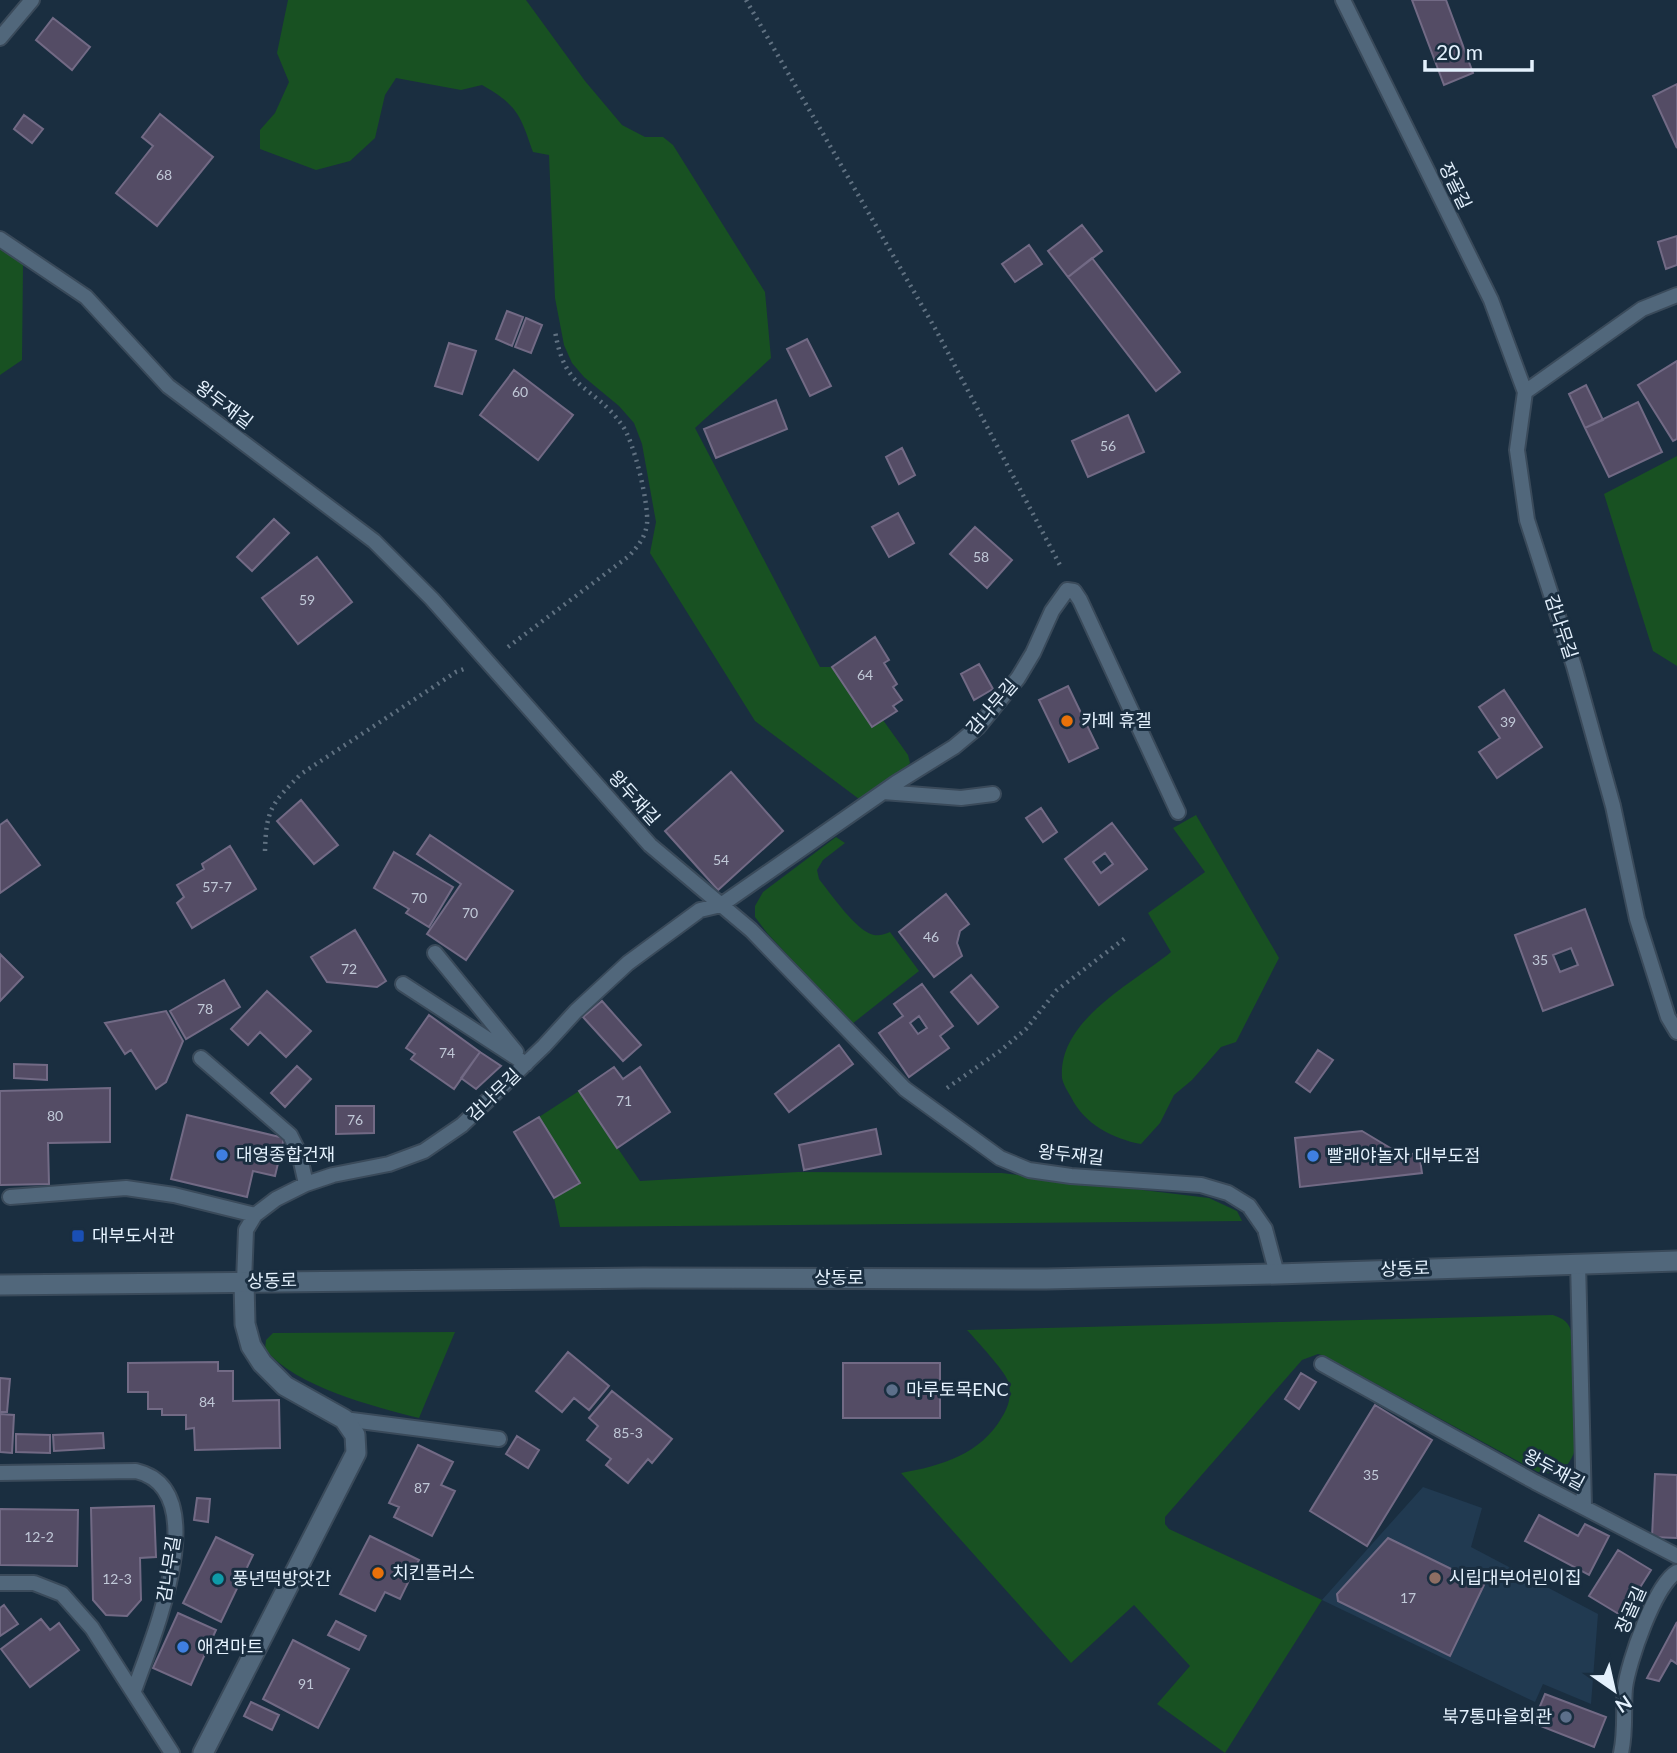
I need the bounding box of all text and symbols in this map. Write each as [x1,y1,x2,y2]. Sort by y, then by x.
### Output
scale bar [1425,28,1532,72]
text: 20 m [1436,39,1483,64]
street label: 장골길 [1435,158,1477,213]
house number: 68 [156,166,172,183]
street label: 왕두재길 [192,375,258,433]
house number: 60 [512,383,528,400]
house number: 56 [1100,437,1116,454]
house number: 58 [973,548,989,565]
house number: 59 [299,591,315,608]
street label: 감나무길 [1541,592,1583,662]
house number: 64 [857,666,873,683]
street label: 감나무길 [961,674,1021,739]
place label: 카페 휴겔 [1081,709,1152,731]
marker: 카페 휴겔 [1059,713,1075,729]
house number: 39 [1500,713,1516,730]
street label: 왕두재길 [604,765,665,829]
house number: 54 [713,851,729,868]
house number: 57-7 [202,878,232,895]
house number: 70 [411,889,427,906]
house number: 70 [462,904,478,921]
house number: 46 [923,928,939,945]
house number: 35 [1532,951,1548,968]
house number: 72 [341,960,357,977]
house number: 78 [197,1000,213,1017]
house number: 74 [439,1044,455,1061]
street label: 감나무길 [462,1063,525,1125]
house number: 71 [616,1092,632,1109]
house number: 80 [47,1107,63,1124]
house number: 76 [347,1111,363,1128]
street label: 왕두재길 [1037,1140,1105,1168]
place label: 대영종합건재 [236,1143,335,1165]
place label: 빨래야놀자 대부도점 [1327,1144,1481,1166]
marker: 대영종합건재 [214,1147,230,1163]
marker: 빨래야놀자 대부도점 [1305,1148,1321,1164]
place label: 대부도서관 [92,1224,175,1246]
marker: 대부도서관 [70,1228,86,1244]
street label: 상동로 [1380,1256,1430,1280]
street label: 상동로 [814,1266,864,1288]
street label: 상동로 [247,1269,297,1291]
place label: 마루토목ENC [906,1378,1008,1400]
marker: 마루토목ENC [884,1382,900,1398]
house number: 84 [199,1393,215,1410]
house number: 85-3 [613,1424,643,1441]
street label: 왕두재길 [1520,1444,1589,1494]
house number: 35 [1363,1466,1379,1483]
house number: 87 [414,1479,430,1496]
house number: 12-2 [24,1528,54,1545]
street label: 감나무길 [152,1534,184,1603]
place label: 치킨플러스 [392,1561,475,1583]
marker: 치킨플러스 [370,1565,386,1581]
place label: 시립대부어린이집 [1449,1566,1581,1588]
place label: 풍년떡방앗간 [232,1567,331,1589]
house number: 12-3 [102,1570,132,1587]
marker: 시립대부어린이집 [1427,1570,1443,1586]
marker: 풍년떡방앗간 [210,1571,226,1587]
street label: 장골길 [1610,1582,1650,1637]
house number: 17 [1400,1589,1416,1606]
place label: 애견마트 [197,1635,263,1657]
marker: 애견마트 [175,1639,191,1655]
north arrow [1579,1655,1649,1725]
house number: 91 [298,1675,314,1692]
text: N [1611,1691,1636,1718]
place label: 북7통마을회관 [1442,1705,1552,1727]
marker: 북7통마을회관 [1558,1709,1574,1725]

